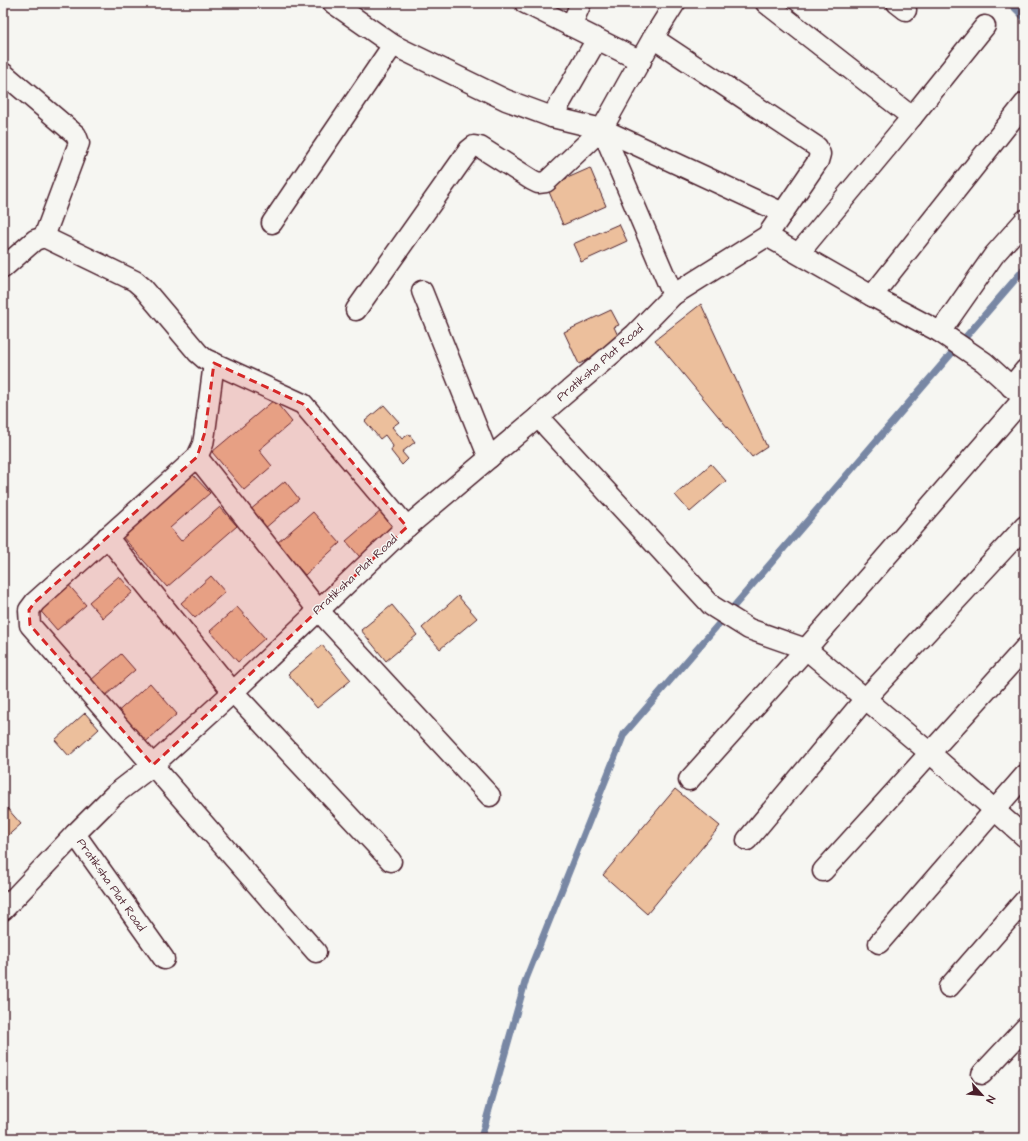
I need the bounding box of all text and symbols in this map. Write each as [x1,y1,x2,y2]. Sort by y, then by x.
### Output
street label: Pratiksha Plat Road [553,320,647,406]
street label: Pratiksha Plat Road [309,531,401,619]
street label: Pratiksha Plat Road [72,835,150,935]
north arrow [962,1075,1002,1115]
text: N [982,1093,999,1106]

